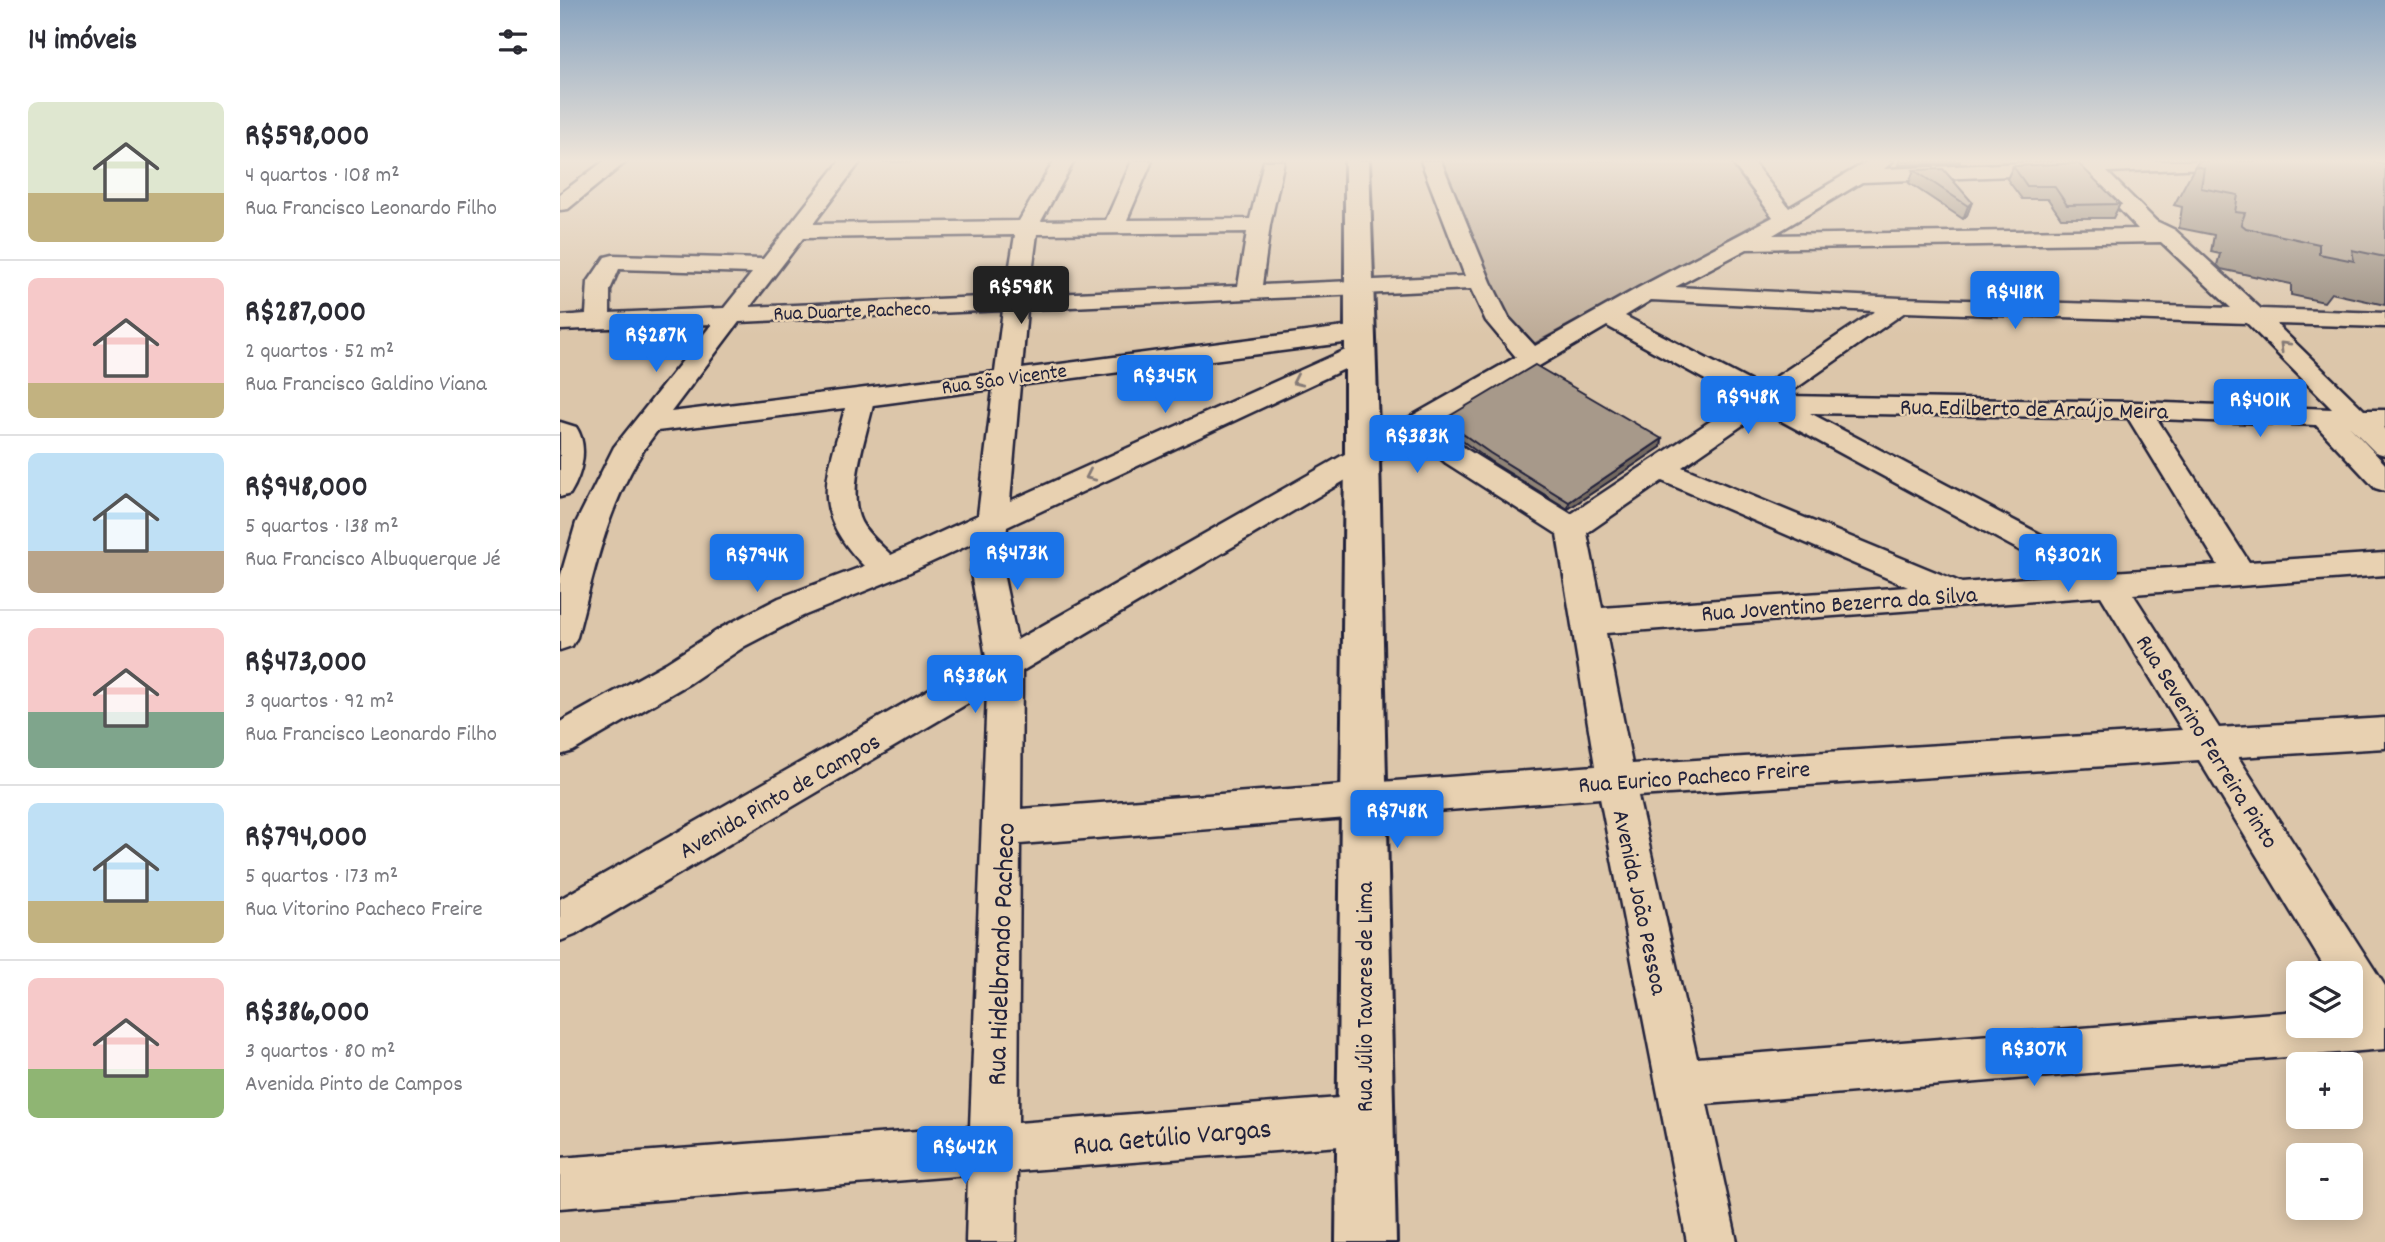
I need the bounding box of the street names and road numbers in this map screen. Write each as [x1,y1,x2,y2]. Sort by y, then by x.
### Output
street label: Rua Duarte Pacheco [773,295,931,331]
street label: Rua São Vicente [940,357,1069,405]
street label: Rua Edilberto de Araújo Meira [1899,392,2169,430]
street label: Rua Joventino Bezerra da Silva [1700,579,1979,633]
street label: Rua Severino Ferreira Pinto [2126,629,2285,856]
street label: Avenida Pinto de Campos [674,726,887,869]
street label: Rua Eurico Pacheco Freire [1577,754,1811,804]
street label: Avenida João Pessoa [1602,807,1674,999]
street label: Rua Hidelbrando Pacheco [979,822,1029,1086]
street label: Rua Júlio Tavares de Lima [1350,881,1384,1112]
street label: Rua Getúlio Vargas [1072,1111,1273,1169]

